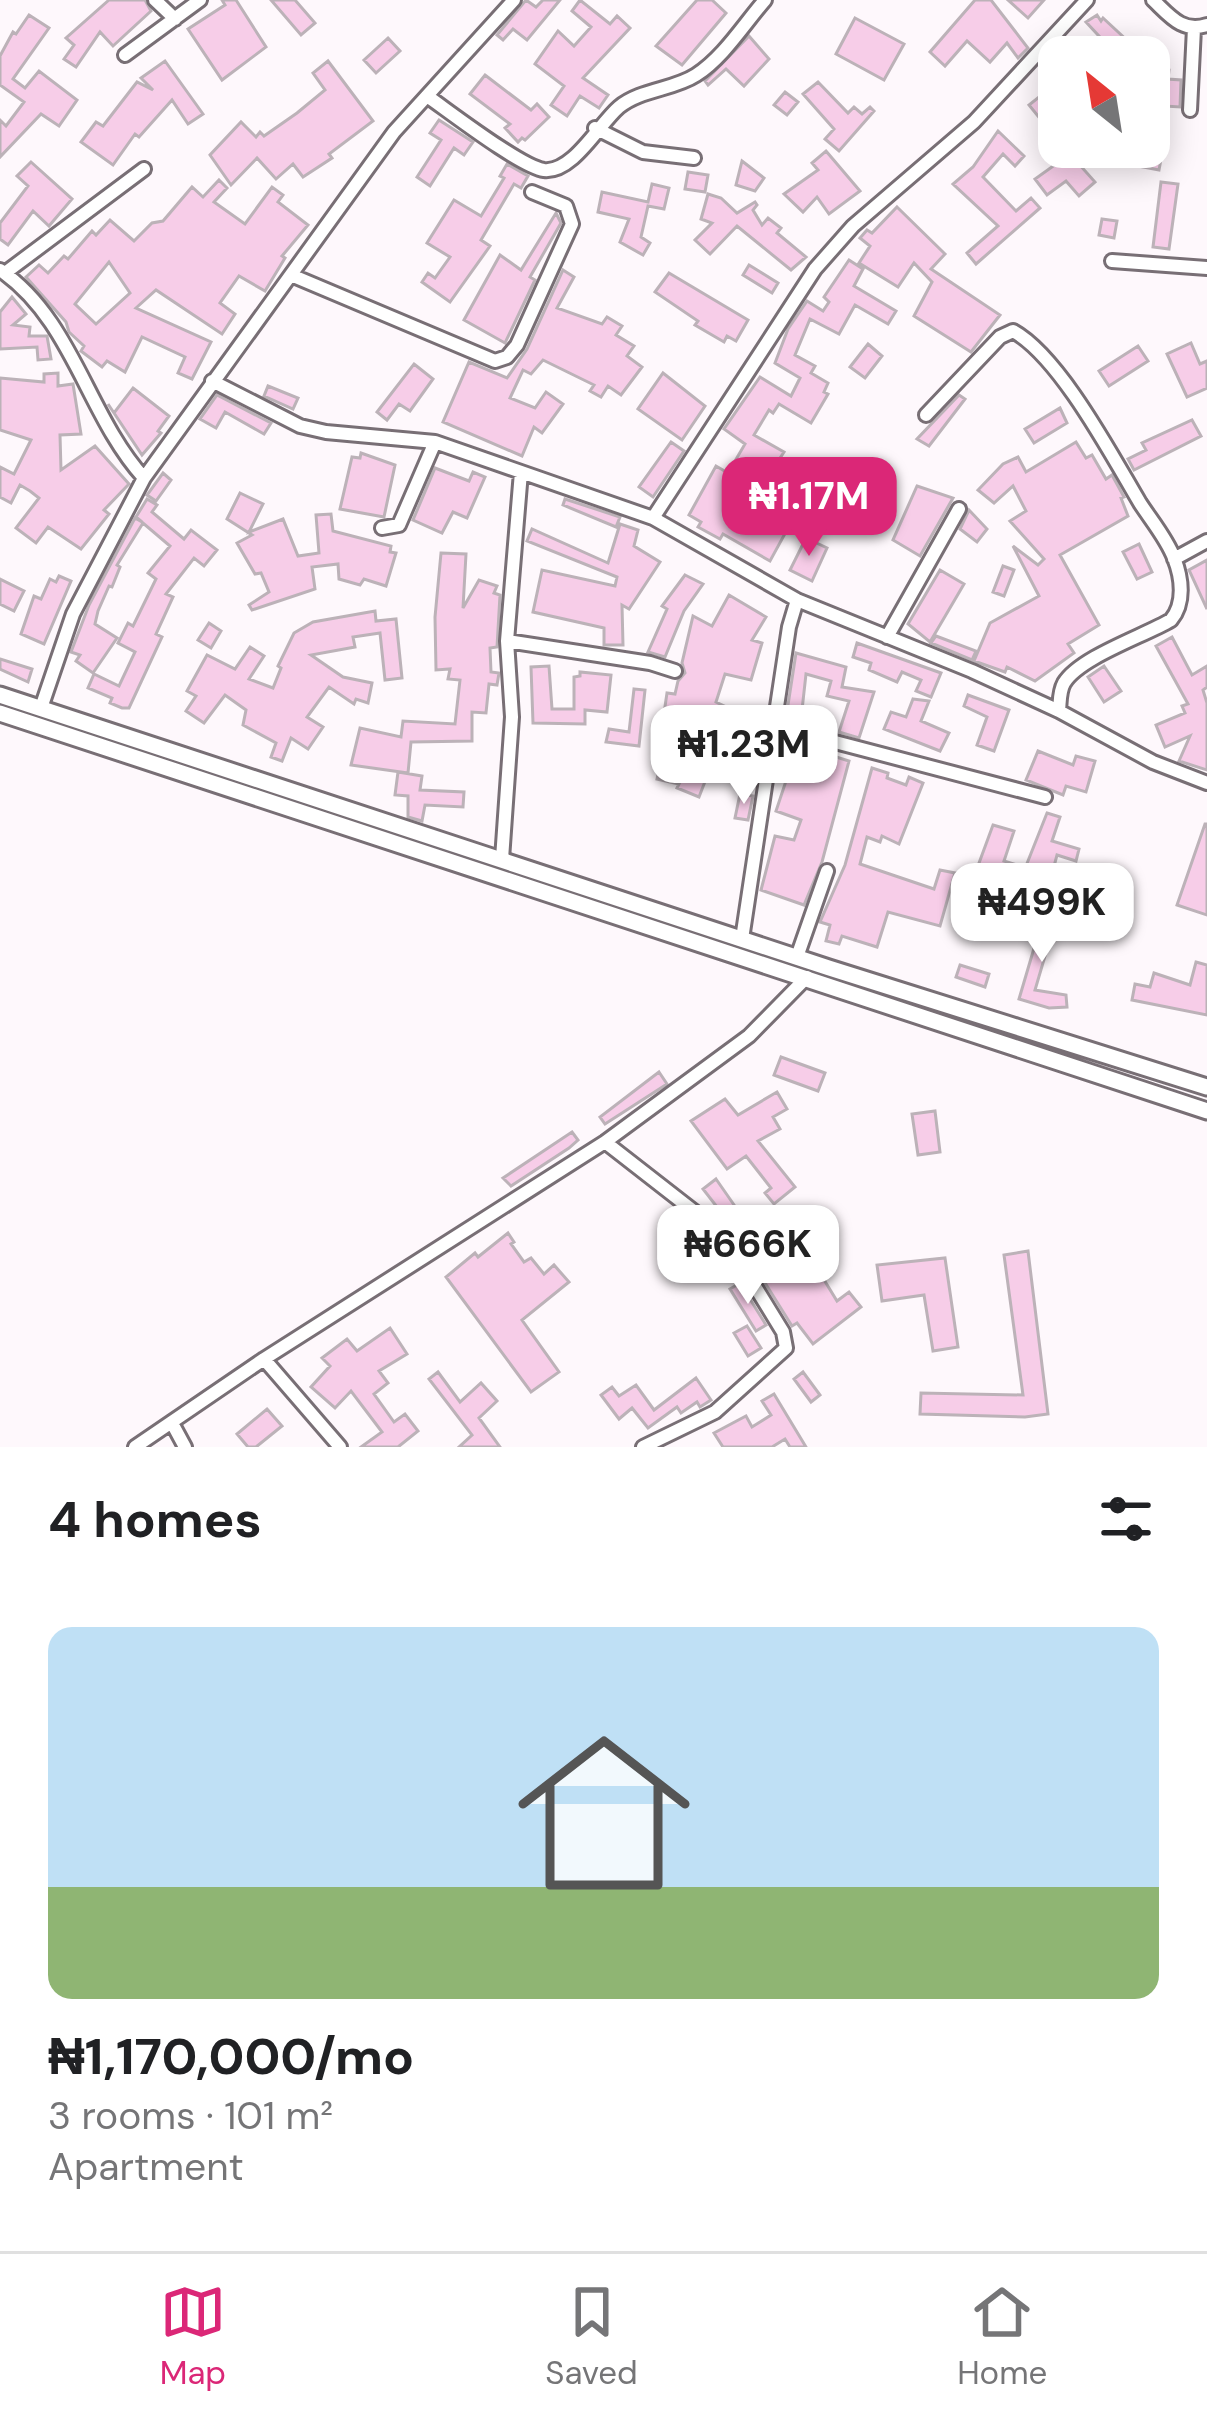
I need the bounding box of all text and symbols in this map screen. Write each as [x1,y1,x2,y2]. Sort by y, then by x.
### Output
north arrow [1038,36,1170,168]
map controls [1038,36,1170,168]
pin: ₦1.17M [711,457,907,559]
text: ₦1.17M [749,470,869,521]
pin: ₦1.23M [646,705,842,807]
text: ₦1.23M [678,718,810,769]
pin: ₦499K [958,863,1126,965]
text: ₦499K [978,876,1106,927]
pin: ₦666K [664,1205,832,1307]
text: ₦666K [684,1218,812,1269]
text: 4 homes [48,1486,262,1553]
icon: filters [1093,1486,1159,1552]
icon: home [496,1705,712,1921]
text: ₦1,170,000/mo [48,2023,414,2090]
text: 3 rooms · 101 m² [48,2090,333,2141]
text: Apartment [48,2141,244,2192]
tab: Map [160,2279,226,2394]
tab: Saved [545,2279,638,2394]
tab: Home [957,2279,1047,2394]

